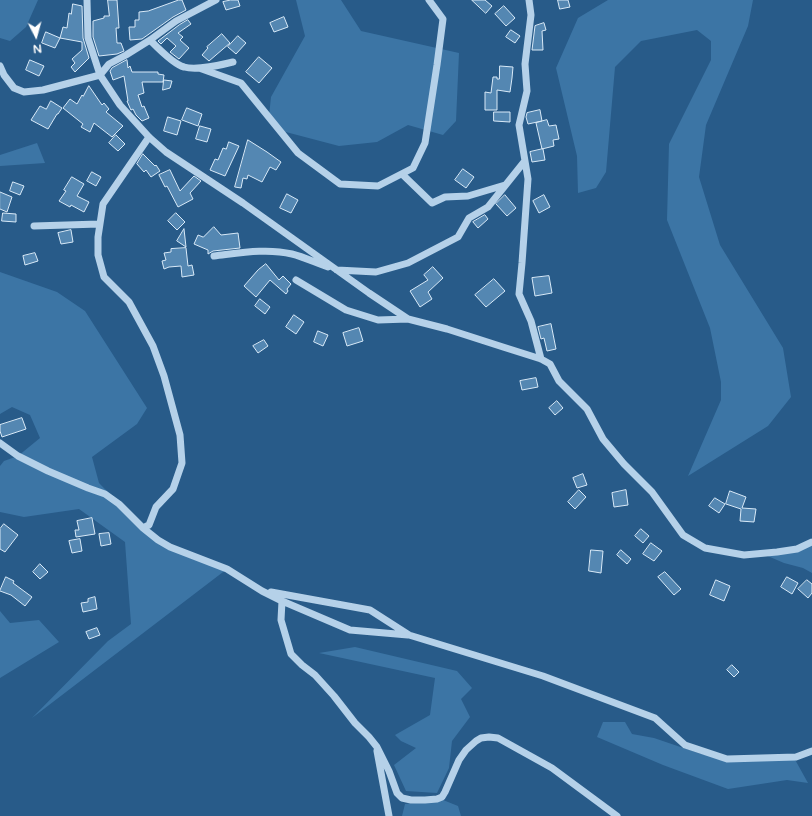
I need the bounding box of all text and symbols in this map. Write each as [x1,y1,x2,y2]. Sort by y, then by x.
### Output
north arrow [16,16,56,56]
text: N [32,42,42,55]

